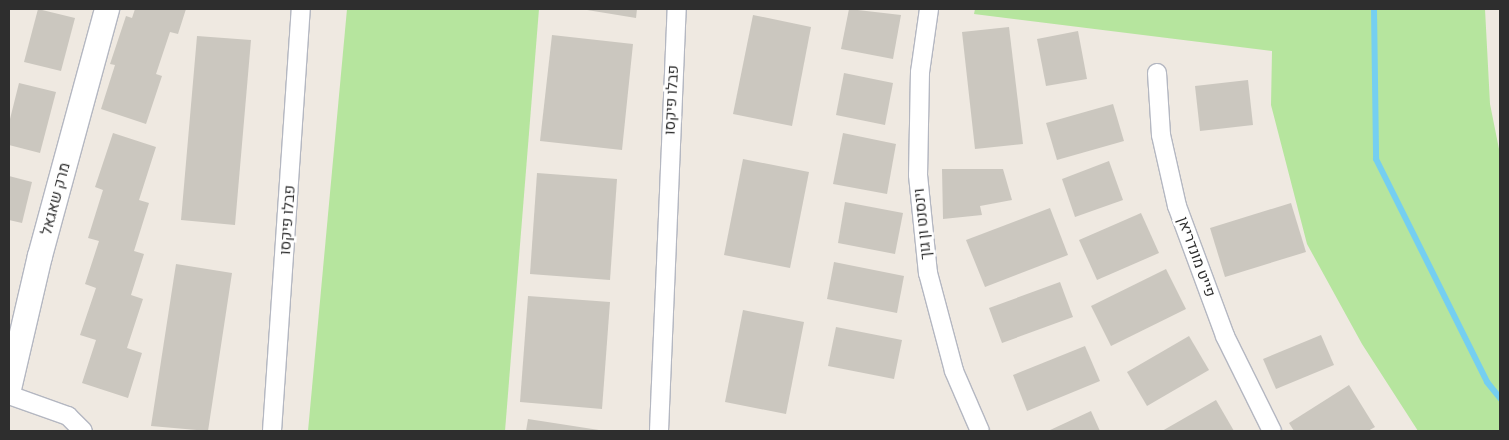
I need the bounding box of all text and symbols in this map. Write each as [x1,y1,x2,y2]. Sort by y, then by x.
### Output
street label: פבלו פיקסו [661,65,683,135]
street label: מרק שאגאל [38,161,74,237]
street label: פבלו פיקסו [277,184,299,256]
street label: וינסנט ון גוך [910,187,936,261]
street label: פייט מונדריאן [1173,214,1219,300]

